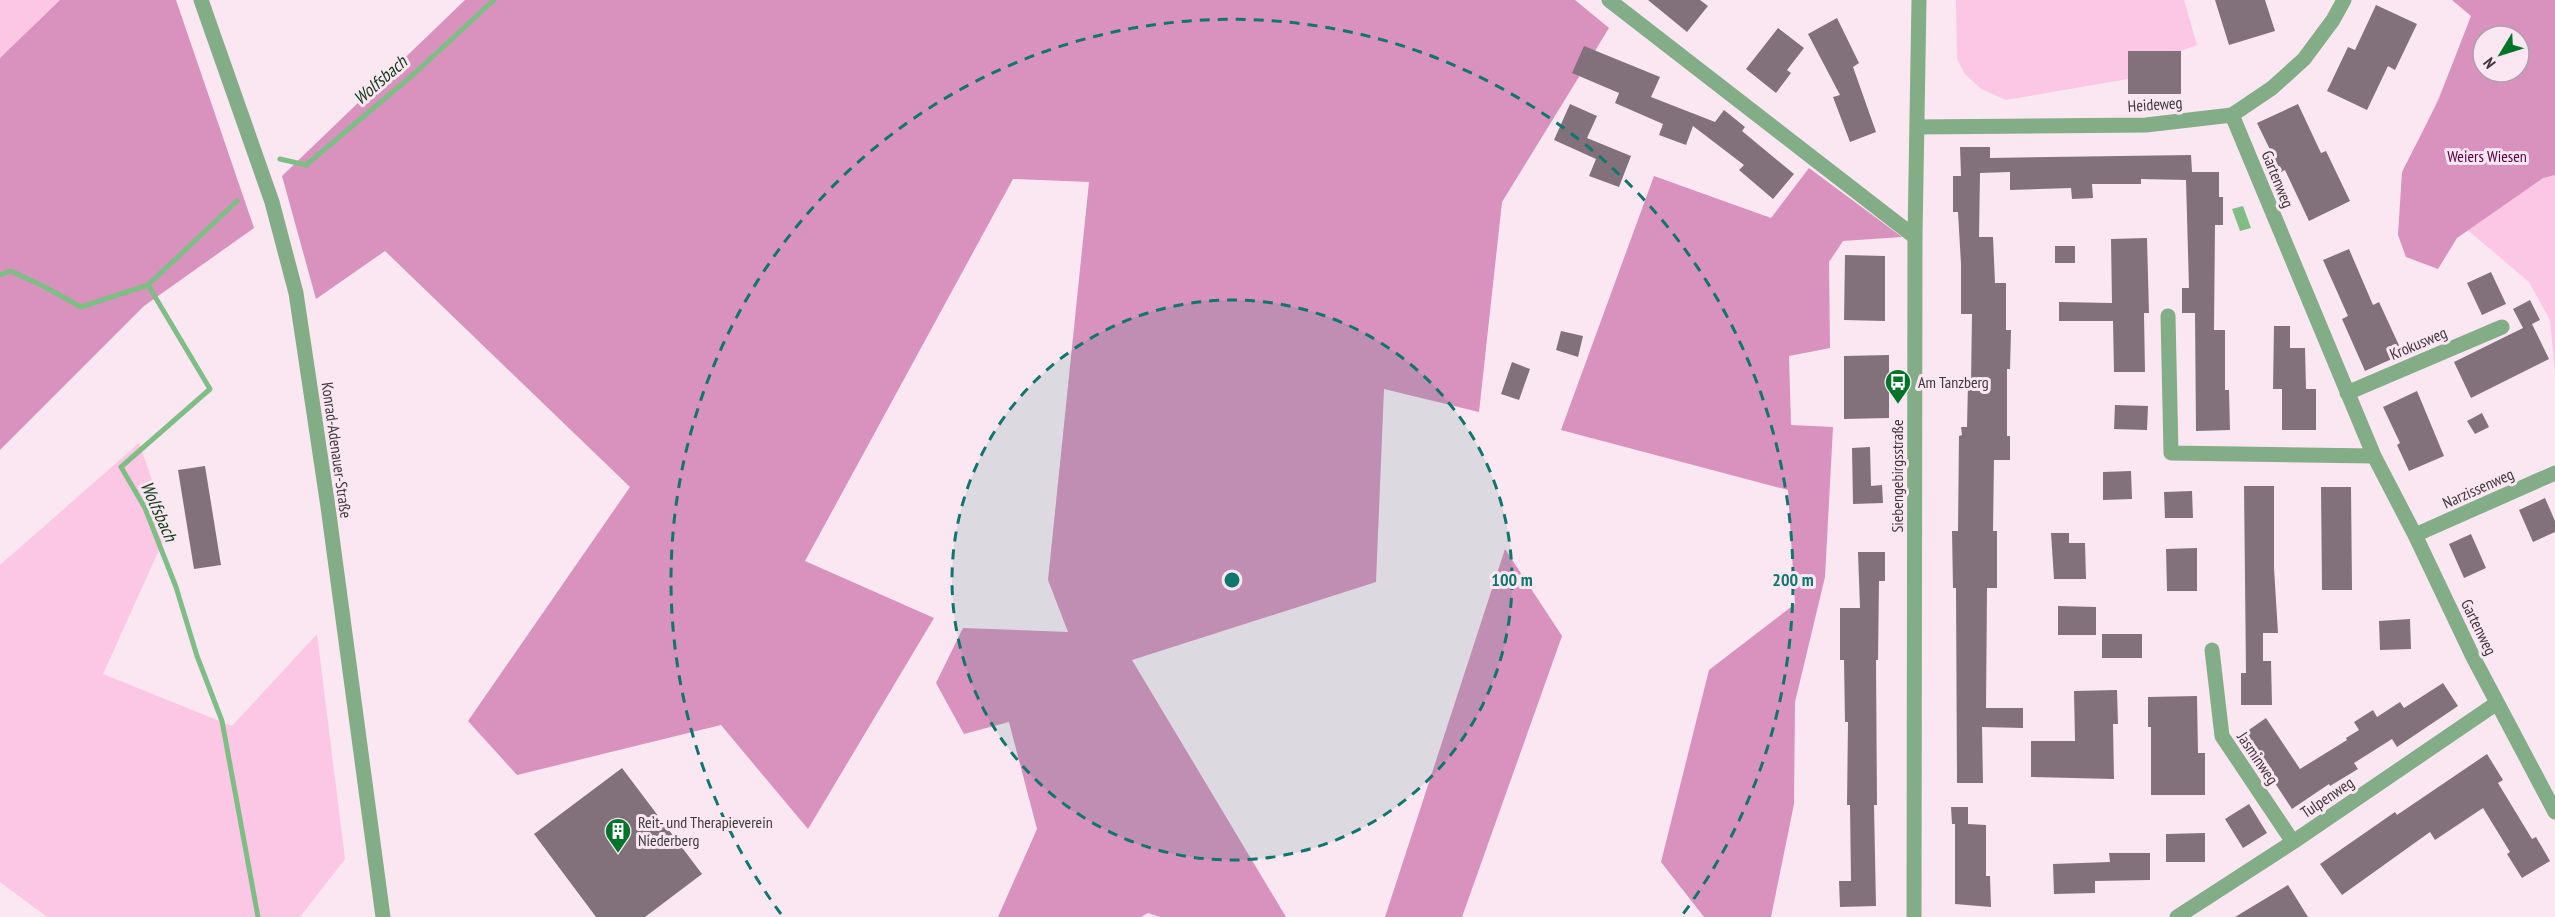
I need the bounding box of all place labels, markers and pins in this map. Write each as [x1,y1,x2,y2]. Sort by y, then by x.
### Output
bus stop icon: Am Tanzberg [1883,367,1913,405]
place label: Am Tanzberg [1918,372,1989,392]
centre of rings [1222,570,1242,590]
place label: Reit- und Therapieverein Niederberg [638,812,773,850]
building icon: Reit- und Therapieverein Niederberg [603,816,633,854]

